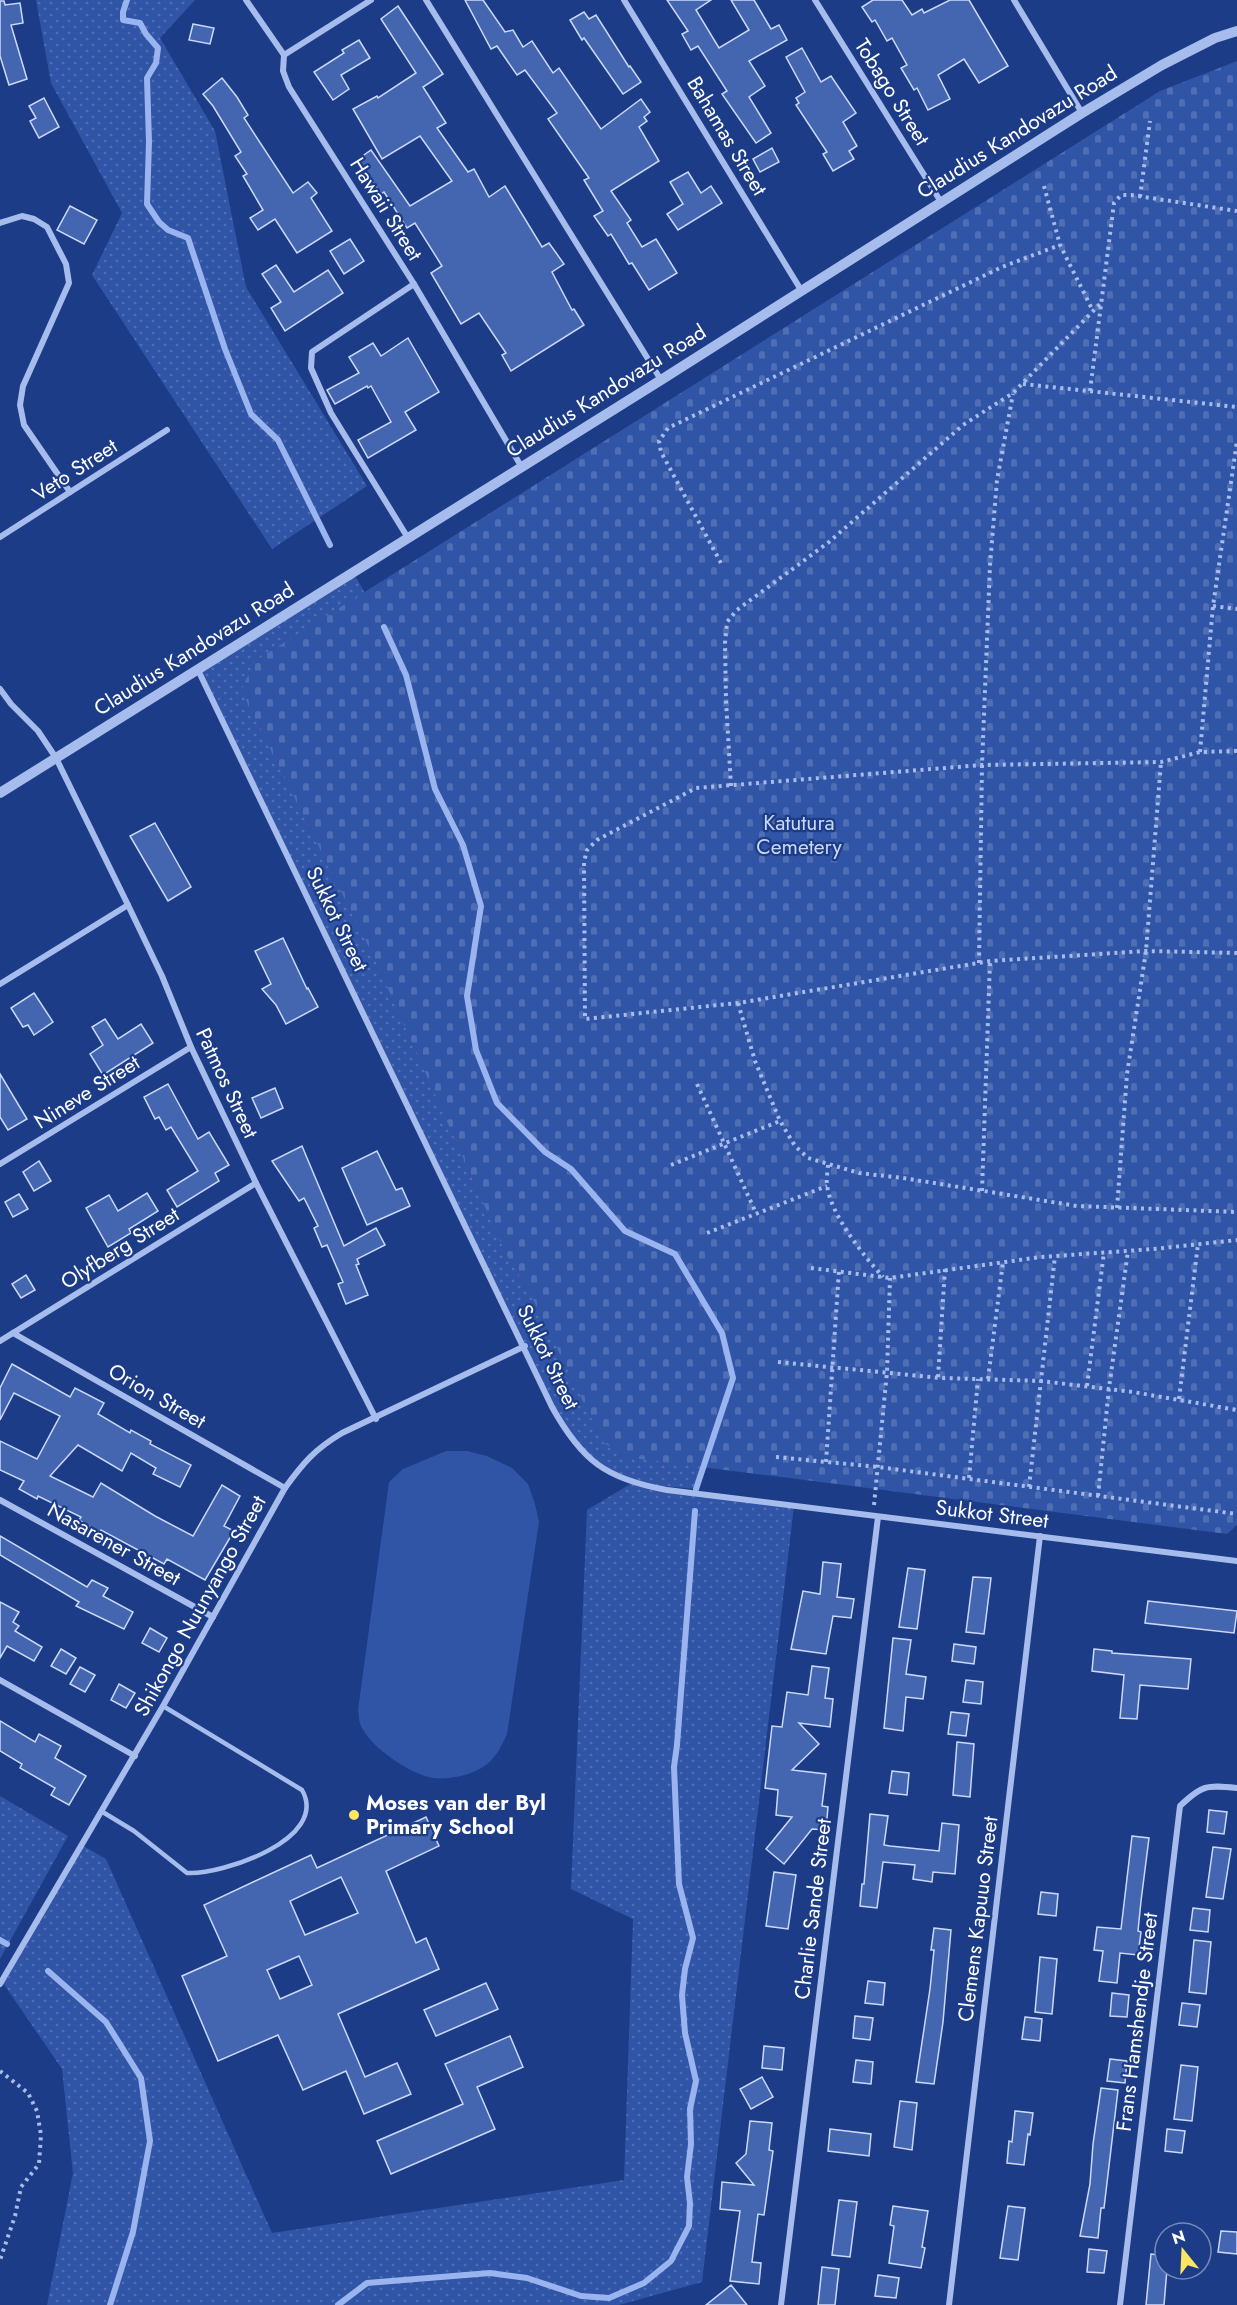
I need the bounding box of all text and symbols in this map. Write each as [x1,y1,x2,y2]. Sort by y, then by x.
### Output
street label: Tobago Street [847,33,937,151]
street label: Claudius Kandovazu Road [911,58,1123,206]
street label: Bahamas Street [680,71,774,201]
street label: Hawaii Street [342,152,430,266]
street label: Claudius Kandovazu Road [500,317,712,465]
street label: Veto Street [27,431,123,509]
street label: Claudius Kandovazu Road [88,575,300,723]
park label: Katutura Cemetery [756,808,842,862]
street label: Sukkot Street [299,861,375,977]
street label: Patmos Street [188,1023,266,1143]
street label: Nineve Street [28,1048,146,1136]
street label: Olyfberg Street [55,1200,185,1296]
street label: Sukkot Street [510,1299,586,1415]
street label: Orion Street [103,1356,211,1436]
street label: Shikongo Nuunyango Street [127,1490,273,1722]
street label: Sukkot Street [934,1492,1050,1536]
street label: Nasarener Street [42,1495,186,1593]
place label: Moses van der Byl Primary School [366,1788,546,1842]
marker: Moses van der Byl Primary School [347,1808,361,1822]
street label: Clemens Kapuuo Street [951,1815,1005,2023]
street label: Charlie Sande Street [787,1817,839,2001]
street label: Frans Hamshendje Street [1109,1911,1165,2133]
north arrow [1153,2221,1213,2281]
text: N [1169,2224,1188,2250]

